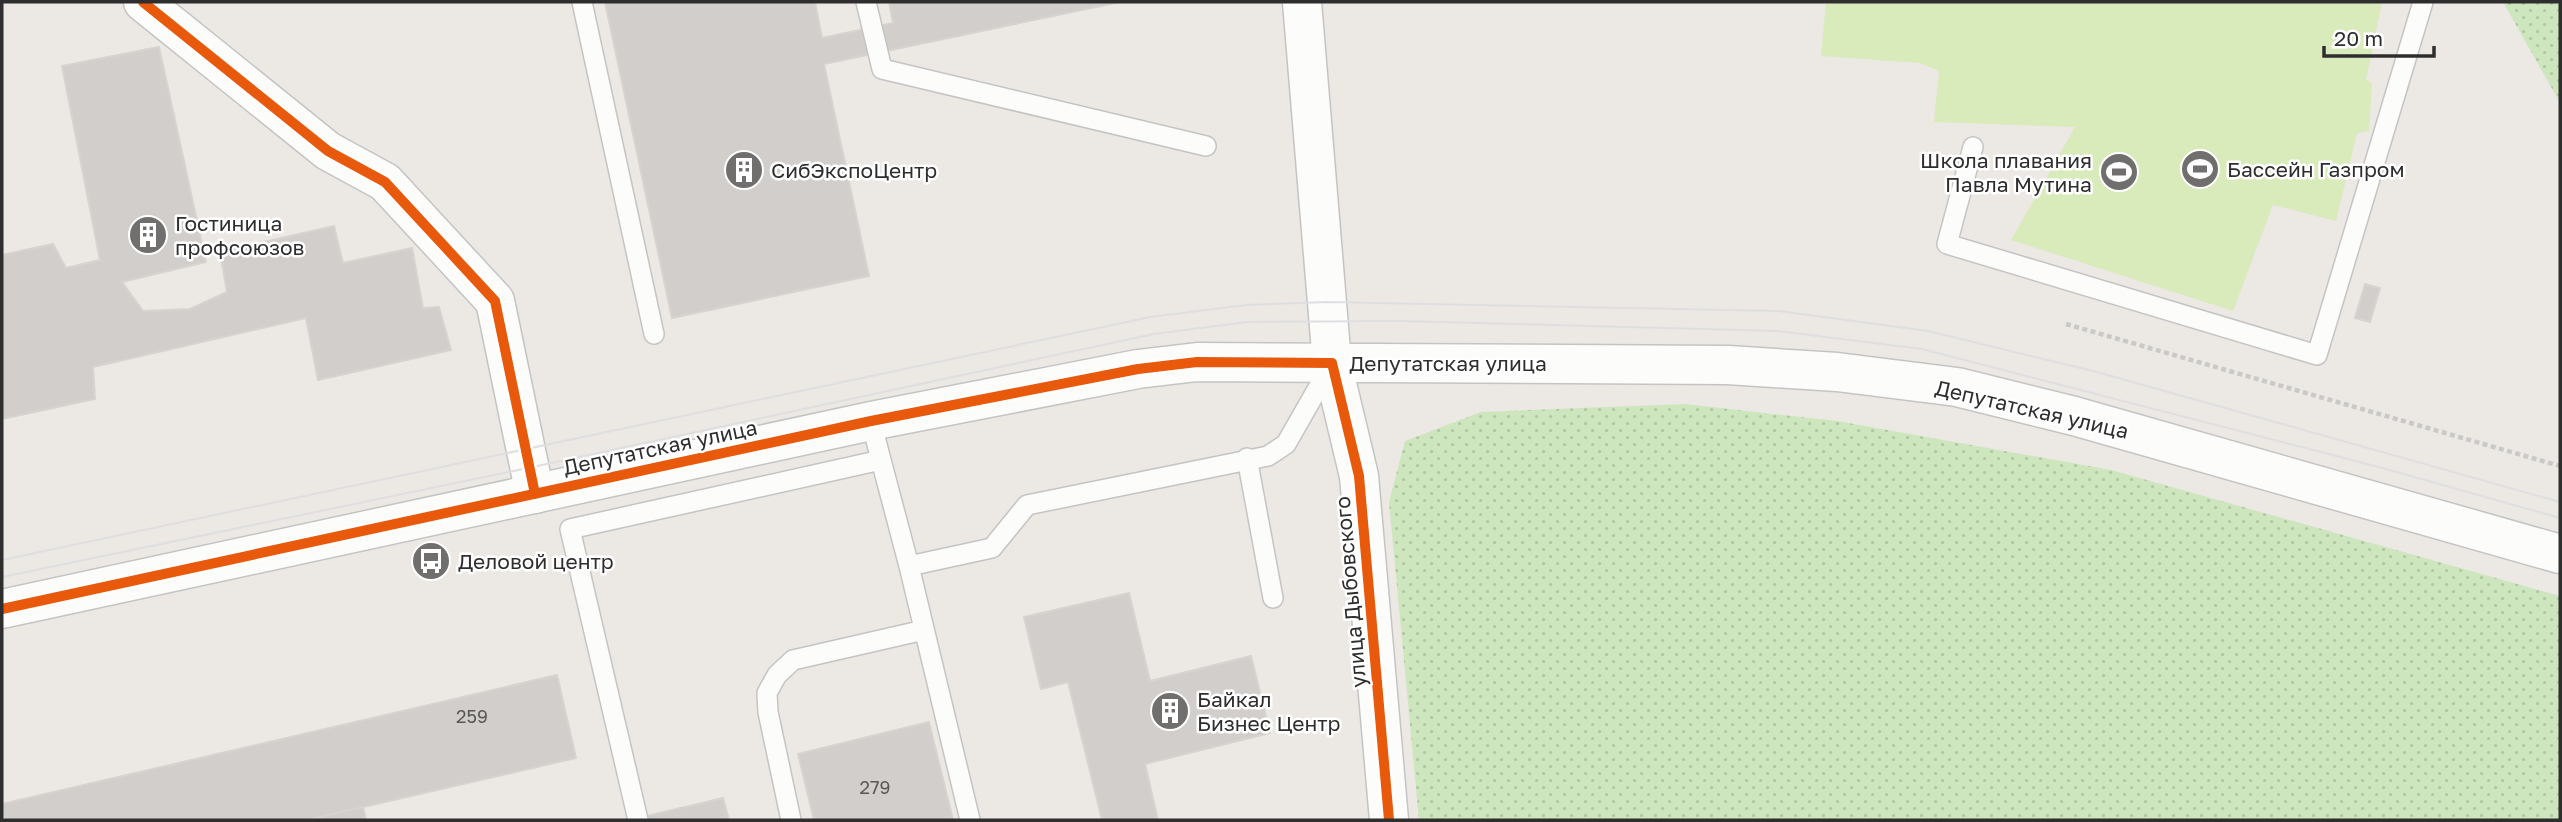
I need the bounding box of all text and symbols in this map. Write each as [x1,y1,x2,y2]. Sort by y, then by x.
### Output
scale bar [2324,14,2434,58]
text: 20 m [2334,25,2383,51]
place label: Школа плавания Павла Мутина [1920,147,2092,197]
sports icon: Бассейн Газпром [2179,148,2221,190]
building icon: СибЭкспоЦентр [723,149,765,191]
sports icon: Школа плавания Павла Мутина [2098,151,2140,193]
place label: Бассейн Газпром [2227,156,2405,182]
place label: СибЭкспоЦентр [771,157,937,183]
place label: Гостиница профсоюзов [175,210,304,260]
building icon: Гостиница профсоюзов [127,214,169,256]
street label: Депутатская улица [1349,350,1547,376]
street label: Депутатская улица [1933,374,2131,444]
street label: Депутатская улица [561,414,759,480]
street label: улица Дыбовского [1329,495,1371,689]
bus stop icon: Деловой центр [410,540,452,582]
place label: Деловой центр [458,548,614,574]
place label: Байкал Бизнес Центр [1197,686,1341,736]
building icon: Байкал Бизнес Центр [1149,690,1191,732]
house number: 259 [456,705,488,727]
house number: 279 [860,776,890,798]

